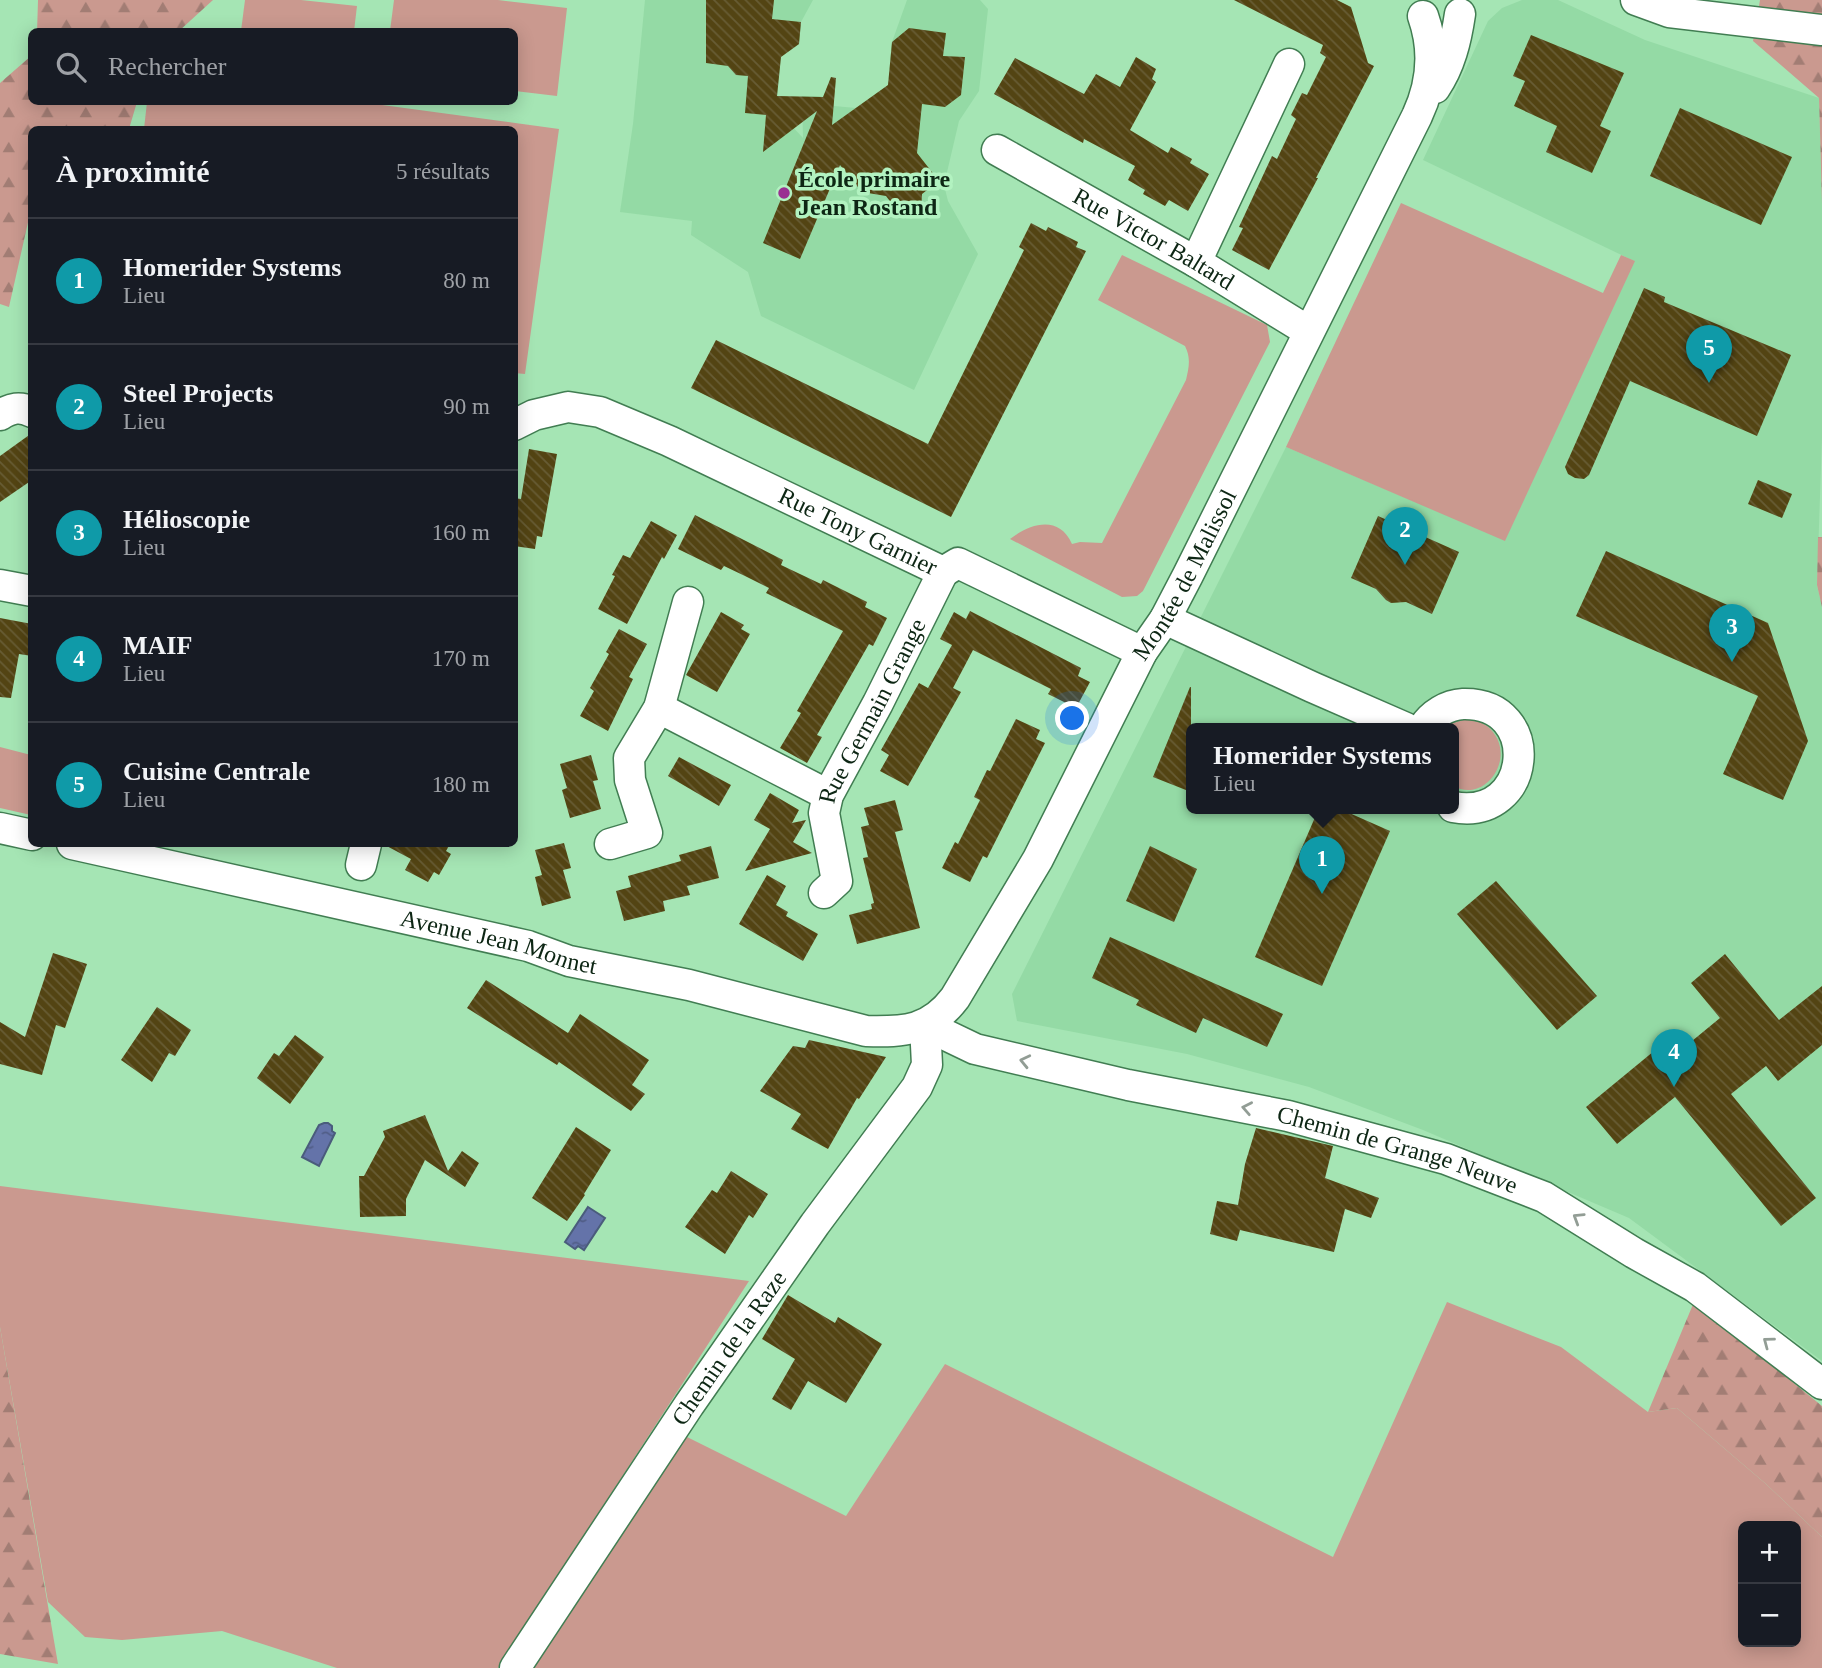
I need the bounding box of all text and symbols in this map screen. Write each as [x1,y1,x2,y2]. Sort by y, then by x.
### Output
search box [28,28,518,105]
icon: search [52,48,90,86]
text: Rechercher [108,52,226,81]
text: À proximité [56,155,210,188]
text: 5 résultats [396,159,490,184]
place label: École primaire Jean Rostand [798,166,951,220]
street label: Rue Victor Baltard [1069,183,1239,295]
marker: École primaire Jean Rostand [776,185,792,201]
text: Homerider Systems [123,253,341,282]
text: 1 [73,268,85,293]
text: 80 m [443,268,490,293]
text: Lieu [123,283,165,308]
pin: 5 [1686,325,1732,383]
text: Steel Projects [123,379,273,408]
text: 2 [73,394,85,419]
text: 90 m [443,394,490,419]
text: Lieu [123,409,165,434]
street label: Rue Tony Garnier [775,482,941,580]
street label: Montée de Malissol [1127,485,1242,665]
text: Hélioscopie [123,505,250,534]
pin: 2 [1382,507,1428,565]
text: 3 [73,520,85,545]
text: 160 m [432,520,490,545]
text: Lieu [123,535,165,560]
pin: 3 [1709,604,1755,662]
street label: Rue Germain Grange [814,614,931,806]
text: MAIF [123,631,192,660]
text: 4 [73,646,85,671]
text: 170 m [432,646,490,671]
text: Lieu [123,661,165,686]
your location [1055,701,1089,735]
popup [1186,723,1459,814]
text: Homerider Systems [1213,741,1432,770]
text: Cuisine Centrale [123,757,310,786]
text: Lieu [1213,771,1256,796]
text: 5 [73,772,85,797]
text: 180 m [432,772,490,797]
text: Lieu [123,787,165,812]
pin: 1 [1299,836,1345,894]
street label: Avenue Jean Monnet [398,905,599,979]
pin: 4 [1651,1029,1697,1087]
one-way arrow [1019,1054,1031,1069]
one-way arrow [1241,1101,1253,1116]
street label: Chemin de Grange Neuve [1275,1101,1521,1198]
one-way arrow [1572,1214,1585,1227]
street label: Chemin de la Raze [666,1266,791,1430]
one-way arrow [1763,1338,1775,1351]
map controls [1738,1521,1801,1647]
button: + [1738,1521,1801,1584]
button: − [1738,1584,1801,1647]

